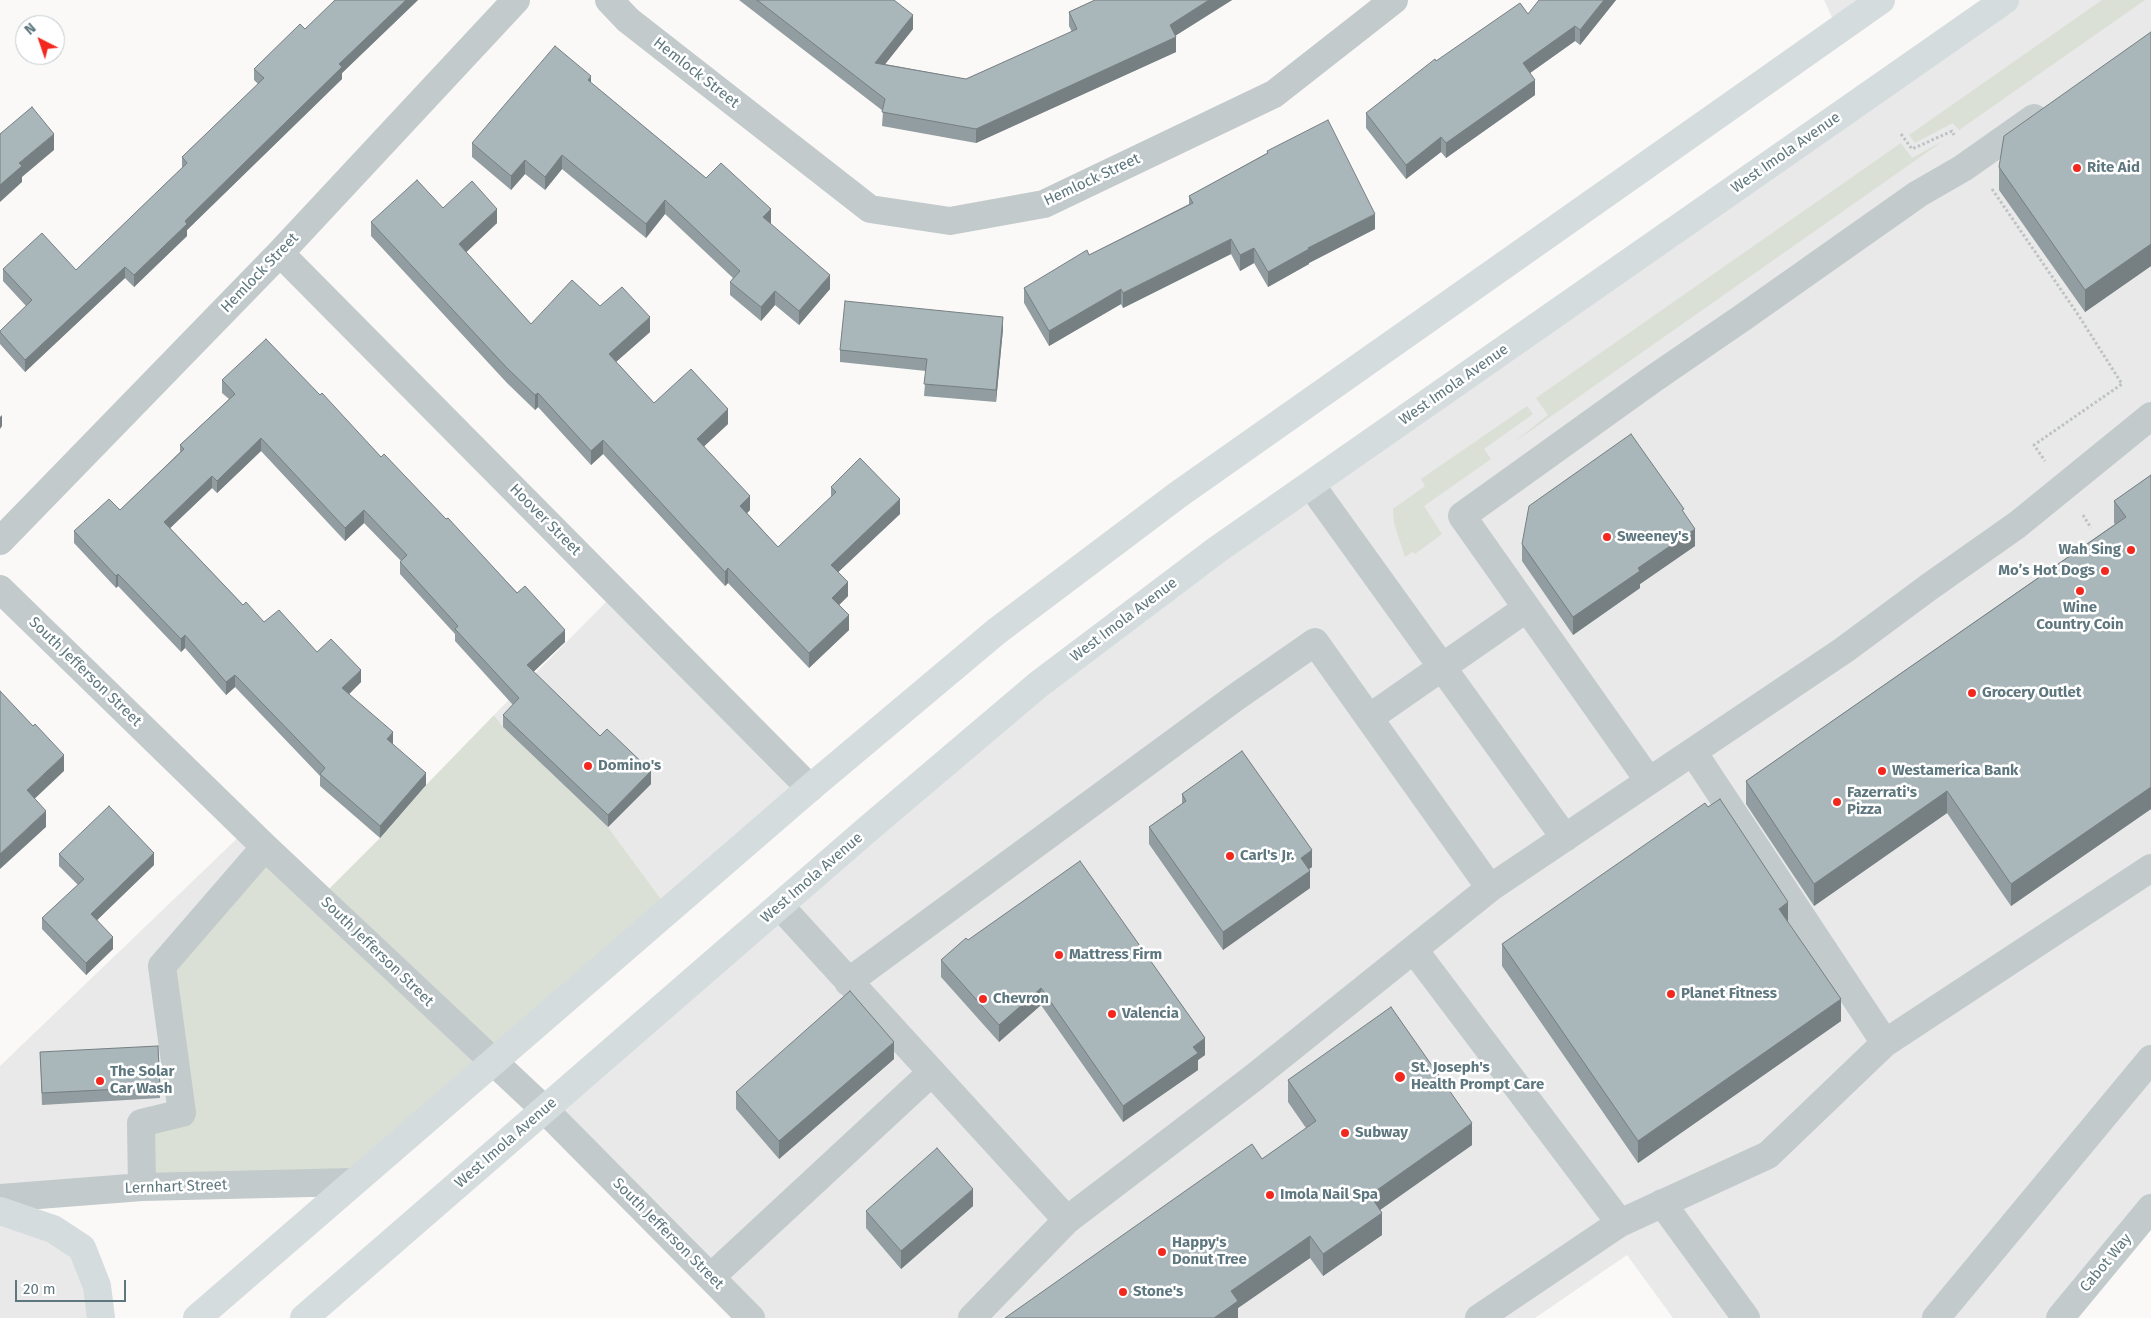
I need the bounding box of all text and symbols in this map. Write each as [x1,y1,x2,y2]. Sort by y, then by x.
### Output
north arrow [15,15,65,65]
text: N [21,20,40,39]
street label: Hemlock Street [650,34,742,112]
street label: West Imola Avenue [1728,109,1844,197]
street label: Hemlock Street [1041,150,1143,210]
place label: Rite Aid [2087,159,2140,177]
marker: Rite Aid [2071,162,2083,174]
street label: Hemlock Street [217,229,303,317]
street label: West Imola Avenue [1396,341,1512,429]
street label: Hoover Street [506,481,584,559]
place label: Sweeney's [1617,528,1689,546]
marker: Sweeney's [1601,531,1613,543]
place label: Wah Sing [2059,541,2121,559]
marker: Wah Sing [2125,544,2137,556]
place label: Mo’s Hot Dogs [1998,562,2095,580]
marker: Mo’s Hot Dogs [2099,565,2111,577]
street label: West Imola Avenue [1067,574,1181,666]
marker: Wine Country Coin [2074,585,2086,597]
place label: Wine Country Coin [2036,599,2124,634]
street label: South Jefferson Street [25,614,145,730]
place label: Grocery Outlet [1982,684,2082,702]
marker: Grocery Outlet [1966,687,1978,699]
place label: Domino's [598,757,661,775]
marker: Domino's [582,760,594,772]
place label: Westamerica Bank [1892,762,2018,780]
marker: Westamerica Bank [1876,765,1888,777]
place label: Fazerrati's Pizza [1847,784,1917,819]
marker: Fazerrati's Pizza [1831,796,1843,808]
street label: West Imola Avenue [757,829,867,927]
place label: Carl's Jr. [1240,847,1294,865]
marker: Carl's Jr. [1224,850,1236,862]
street label: South Jefferson Street [317,894,437,1010]
place label: Mattress Firm [1069,946,1162,964]
marker: Mattress Firm [1053,949,1065,961]
place label: Planet Fitness [1681,985,1777,1003]
marker: Planet Fitness [1665,988,1677,1000]
place label: Chevron [993,990,1049,1008]
marker: Chevron [977,993,989,1005]
place label: Valencia [1122,1005,1179,1023]
marker: Valencia [1106,1008,1118,1020]
place label: St. Joseph's Health Prompt Care [1411,1059,1544,1094]
place label: The Solar Car Wash [110,1063,175,1098]
marker: St. Joseph's Health Prompt Care [1393,1070,1407,1084]
marker: The Solar Car Wash [94,1075,106,1087]
street label: West Imola Avenue [451,1094,561,1192]
place label: Subway [1355,1124,1408,1142]
marker: Subway [1339,1127,1351,1139]
street label: South Jefferson Street [609,1175,727,1293]
street label: Lernhart Street [124,1176,228,1198]
place label: Imola Nail Spa [1280,1186,1378,1204]
marker: Imola Nail Spa [1264,1189,1276,1201]
street label: Cabot Way [2076,1230,2136,1296]
place label: Happy's Donut Tree [1172,1234,1247,1269]
marker: Happy's Donut Tree [1156,1246,1168,1258]
scale bar [18,1270,129,1302]
text: 20 m [23,1280,56,1298]
place label: Stone's [1133,1283,1183,1301]
marker: Stone's [1117,1286,1129,1298]

